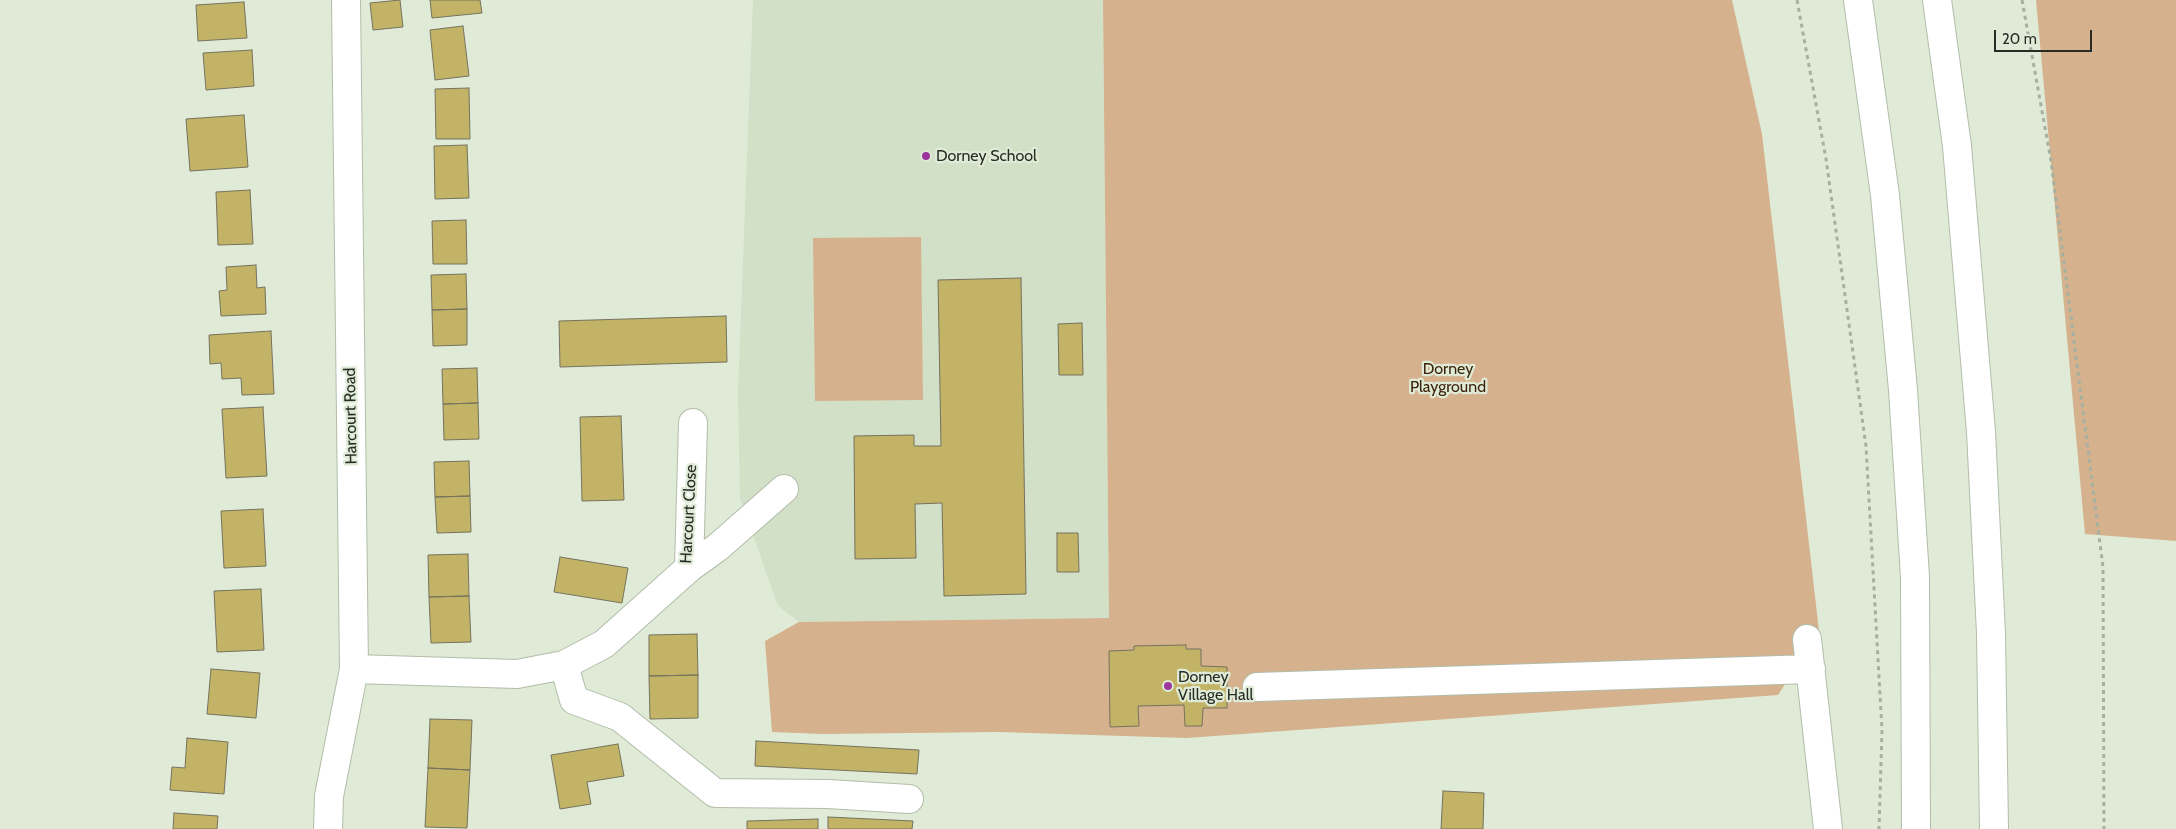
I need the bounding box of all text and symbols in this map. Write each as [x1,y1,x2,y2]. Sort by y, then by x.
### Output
scale bar [1996,20,2094,52]
text: 20 m [2002,30,2037,48]
place label: Dorney School [936,146,1037,166]
marker: Dorney School [920,150,932,162]
park label: Dorney Playground [1410,359,1486,397]
street label: Harcourt Road [341,367,361,465]
street label: Harcourt Close [677,464,701,564]
place label: Dorney Village Hall [1178,667,1253,705]
marker: Dorney Village Hall [1162,680,1174,692]

